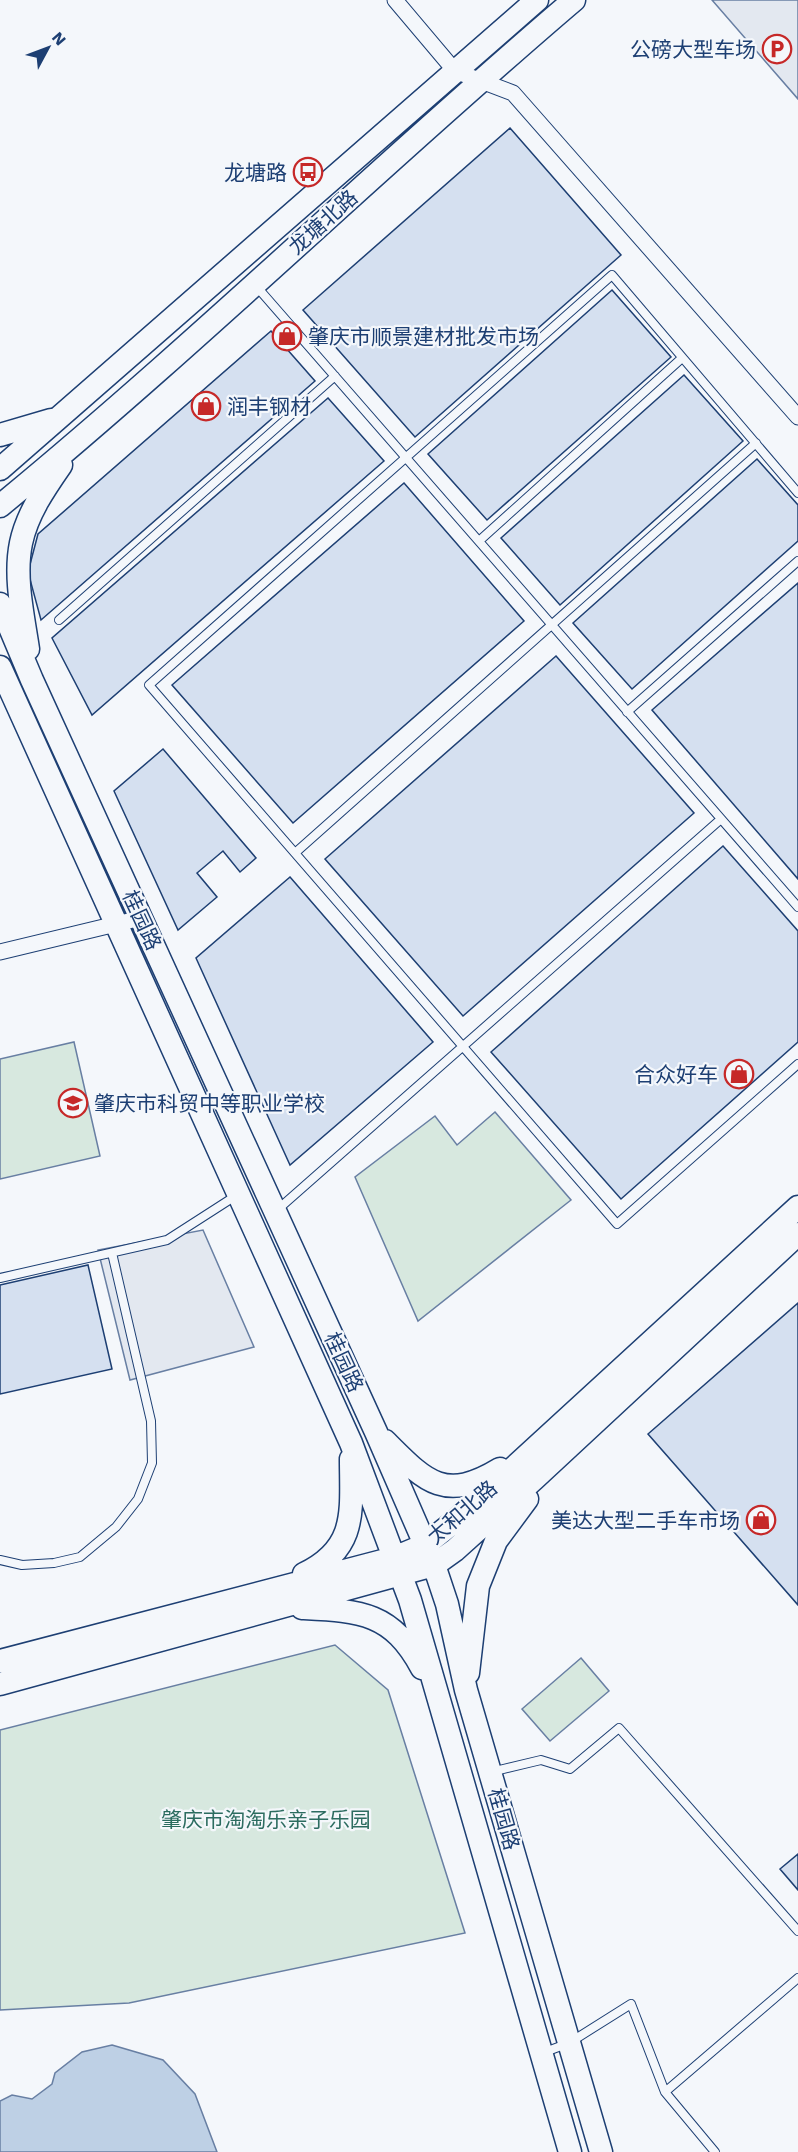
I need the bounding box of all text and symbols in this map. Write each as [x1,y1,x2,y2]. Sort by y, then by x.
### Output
north arrow [18,18,78,78]
text: N [48,28,70,49]
parking icon: 公磅大型车场 [761,33,793,65]
place label: 公磅大型车场 [630,37,756,62]
bus stop icon: 龙塘路 [292,156,324,188]
place label: 龙塘路 [224,160,287,185]
street label: 龙塘北路 [283,185,363,259]
shop icon: 肇庆市顺景建材批发市场 [271,320,303,352]
place label: 肇庆市顺景建材批发市场 [308,324,539,349]
shop icon: 润丰钢材 [190,390,222,422]
place label: 润丰钢材 [227,394,311,419]
street label: 桂园路 [117,886,167,954]
shop icon: 合众好车 [723,1058,755,1090]
place label: 合众好车 [634,1062,718,1087]
school or university icon: 肇庆市科贸中等职业学校 [57,1087,89,1119]
place label: 肇庆市科贸中等职业学校 [94,1091,325,1116]
street label: 桂园路 [319,1328,369,1396]
street label: 太和北路 [422,1475,502,1549]
shop icon: 美达大型二手车市场 [745,1504,777,1536]
place label: 美达大型二手车市场 [551,1508,740,1533]
street label: 桂园路 [483,1785,525,1853]
park label: 肇庆市淘淘乐亲子乐园 [161,1807,371,1832]

